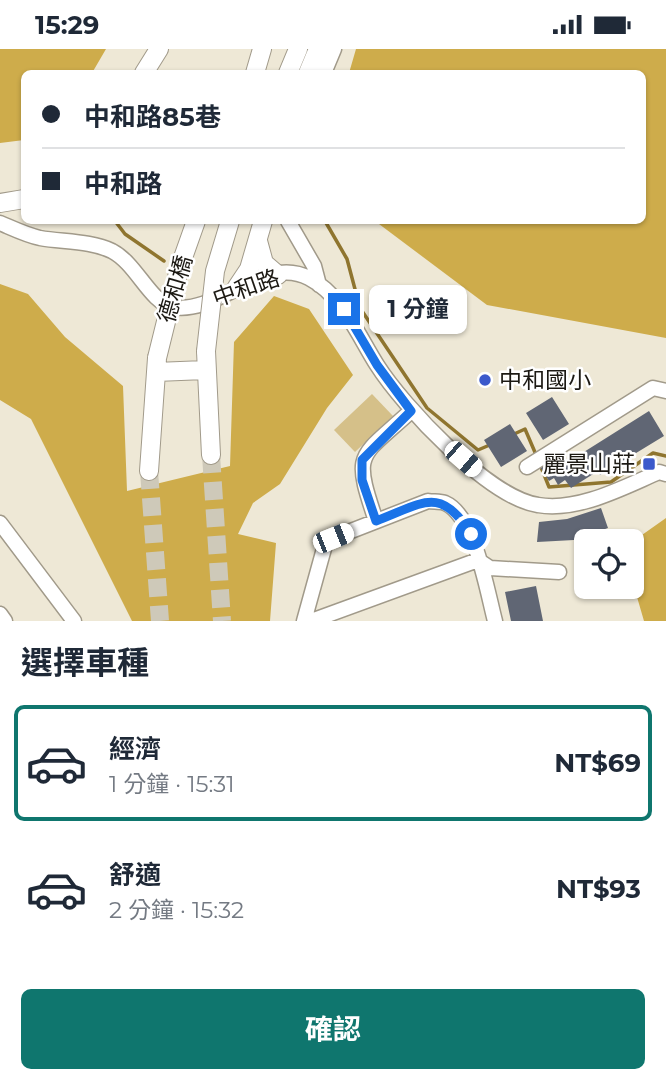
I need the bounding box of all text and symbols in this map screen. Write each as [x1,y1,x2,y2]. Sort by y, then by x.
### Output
text: 15:29 [35,9,99,41]
text: 中和路85巷 [84,101,221,133]
text: 中和路 [84,168,162,200]
street label: 德和橋 [152,252,198,326]
street label: 中和路 [209,264,283,312]
callout: 1 分鐘 [368,285,466,333]
route end [328,293,360,325]
text: 1 分鐘 [387,295,449,323]
place label: 中和國小 [499,366,591,394]
marker: 中和國小 [477,372,493,388]
car [441,437,486,481]
place label: 麗景山莊 [543,450,635,478]
marker: 麗景山莊 [641,456,657,472]
route start [455,518,487,550]
car [310,520,357,556]
map controls [574,529,644,599]
button: locate [574,529,644,599]
text: 選擇車種 [21,643,149,682]
icon: car [25,732,88,795]
text: 經濟 [109,733,161,765]
text: NT$69 [554,747,641,779]
text: 1 分鐘 · 15:31 [109,770,235,798]
icon: car [25,858,88,921]
text: 舒適 [109,859,161,891]
text: NT$93 [556,873,641,905]
text: 2 分鐘 · 15:32 [109,896,244,924]
button: 確認 [21,989,645,1069]

